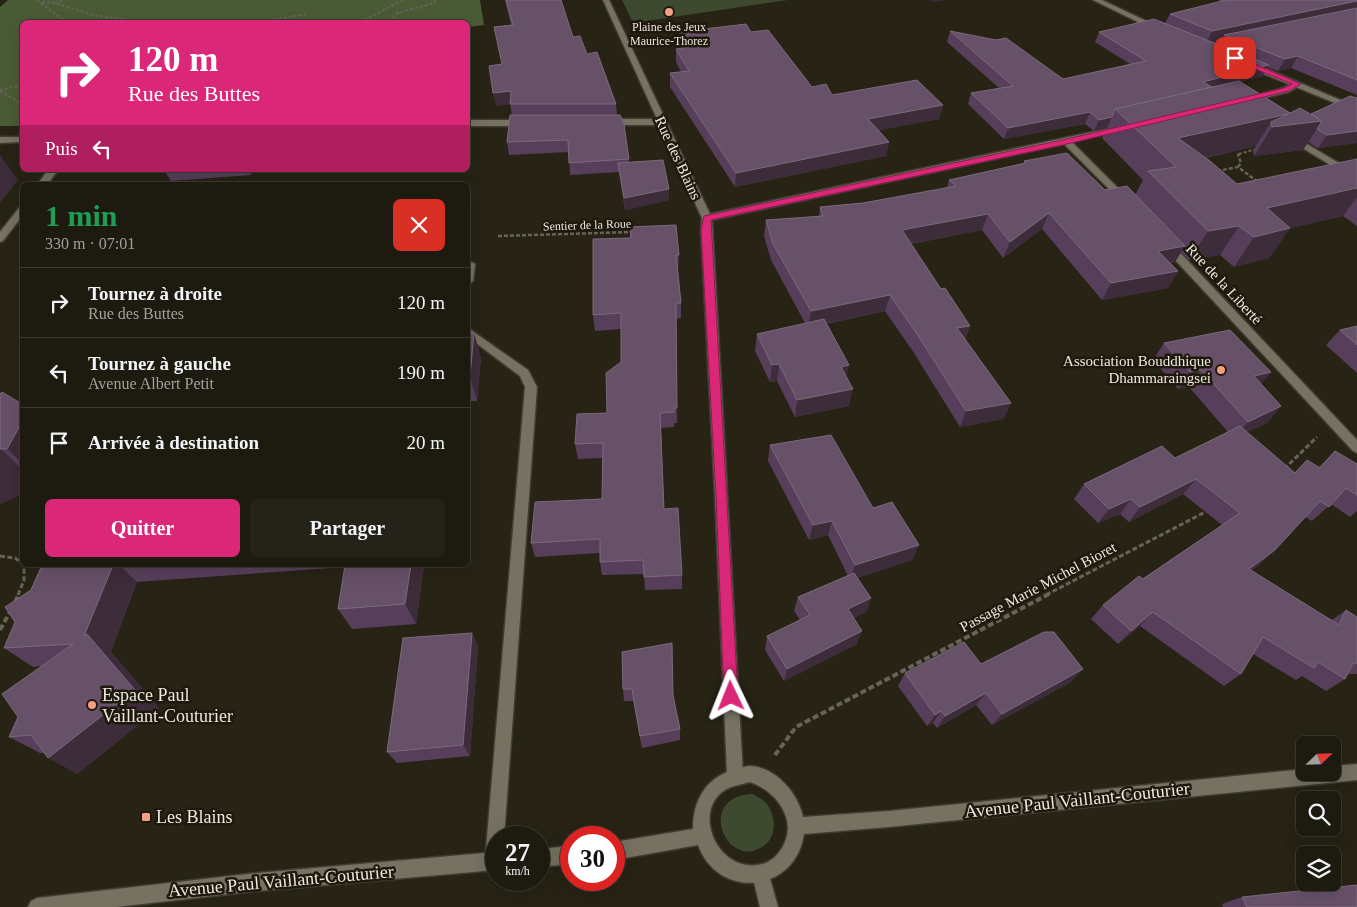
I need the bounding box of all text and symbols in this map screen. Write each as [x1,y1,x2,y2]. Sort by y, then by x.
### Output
marker: Plaine des Jeux Maurice-Thorez [663,6,675,18]
place label: Plaine des Jeux Maurice-Thorez [630,20,708,48]
pin [1214,37,1256,79]
icon: right [45,40,110,105]
text: 120 m [128,40,218,79]
icon: arrive [1221,44,1249,72]
text: Rue des Buttes [128,81,260,106]
street label: Rue des Blains [652,114,704,202]
icon: left [88,135,116,163]
text: Puis [45,138,78,159]
text: 1 min [45,199,118,232]
button: close [393,199,445,251]
street label: Sentier de la Roue [543,216,631,234]
text: 330 m · 07:01 [45,235,135,252]
street label: Rue de la Liberté [1183,241,1265,328]
text: Tournez à droite [88,283,222,304]
icon: right [45,289,73,317]
text: 120 m [397,292,445,313]
text: Rue des Buttes [88,305,184,322]
text: Tournez à gauche [88,353,231,374]
place label: Association Bouddhique Dhammaraingsei [1063,353,1211,386]
icon: left [45,359,73,387]
text: 190 m [397,362,445,383]
marker: Association Bouddhique Dhammaraingsei [1215,364,1227,376]
text: Avenue Albert Petit [88,375,214,392]
icon: arrive [45,429,73,457]
text: Arrivée à destination [88,432,259,453]
text: 20 m [406,432,445,453]
button: Quitter [45,499,240,557]
button: Partager [250,499,445,557]
street label: Passage Marie Michel Bioret [957,539,1120,635]
position arrow [704,669,756,721]
place label: Espace Paul Vaillant-Couturier [102,685,233,726]
marker: Espace Paul Vaillant-Couturier [86,699,98,711]
north arrow [1296,736,1341,781]
map controls [1296,736,1341,891]
street label: Avenue Paul Vaillant-Couturier [963,778,1191,822]
button: search [1296,791,1341,836]
place label: Les Blains [156,807,233,827]
marker: Les Blains [140,811,152,823]
speed limit sign: 30 [560,826,625,891]
text: 27 [505,839,530,866]
button: layers [1296,846,1341,891]
street label: Avenue Paul Vaillant-Couturier [167,861,395,901]
text: km/h [505,864,530,878]

